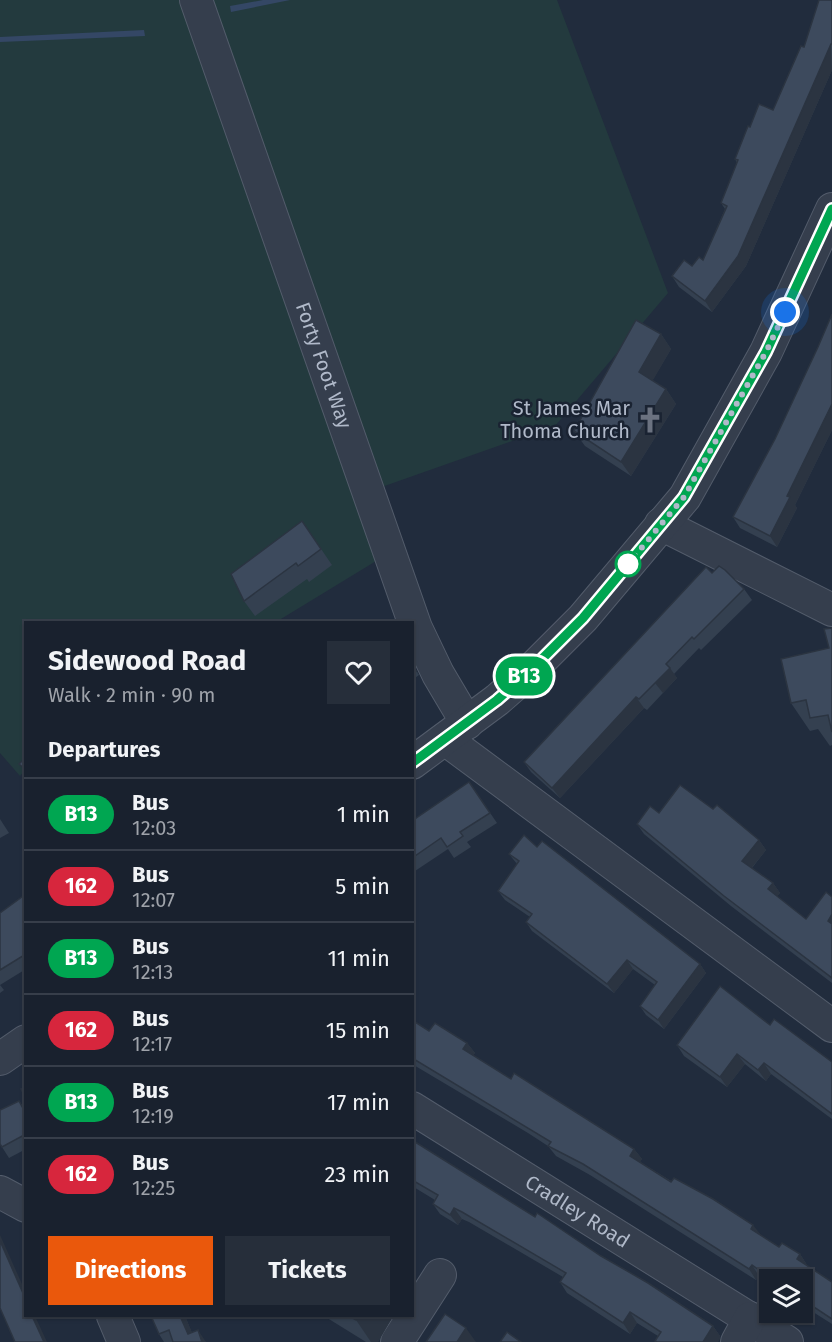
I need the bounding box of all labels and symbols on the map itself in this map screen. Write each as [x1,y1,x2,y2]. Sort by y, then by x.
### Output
your location [770,297,800,327]
street label: Forty Foot Way [291,299,357,432]
place label: St James Mar Thoma Church [500,396,630,443]
church icon: St James Mar Thoma Church [635,405,665,435]
unlabelled marker [615,551,641,577]
line badge: B13 [490,656,558,696]
street label: Cradley Road [521,1170,634,1253]

